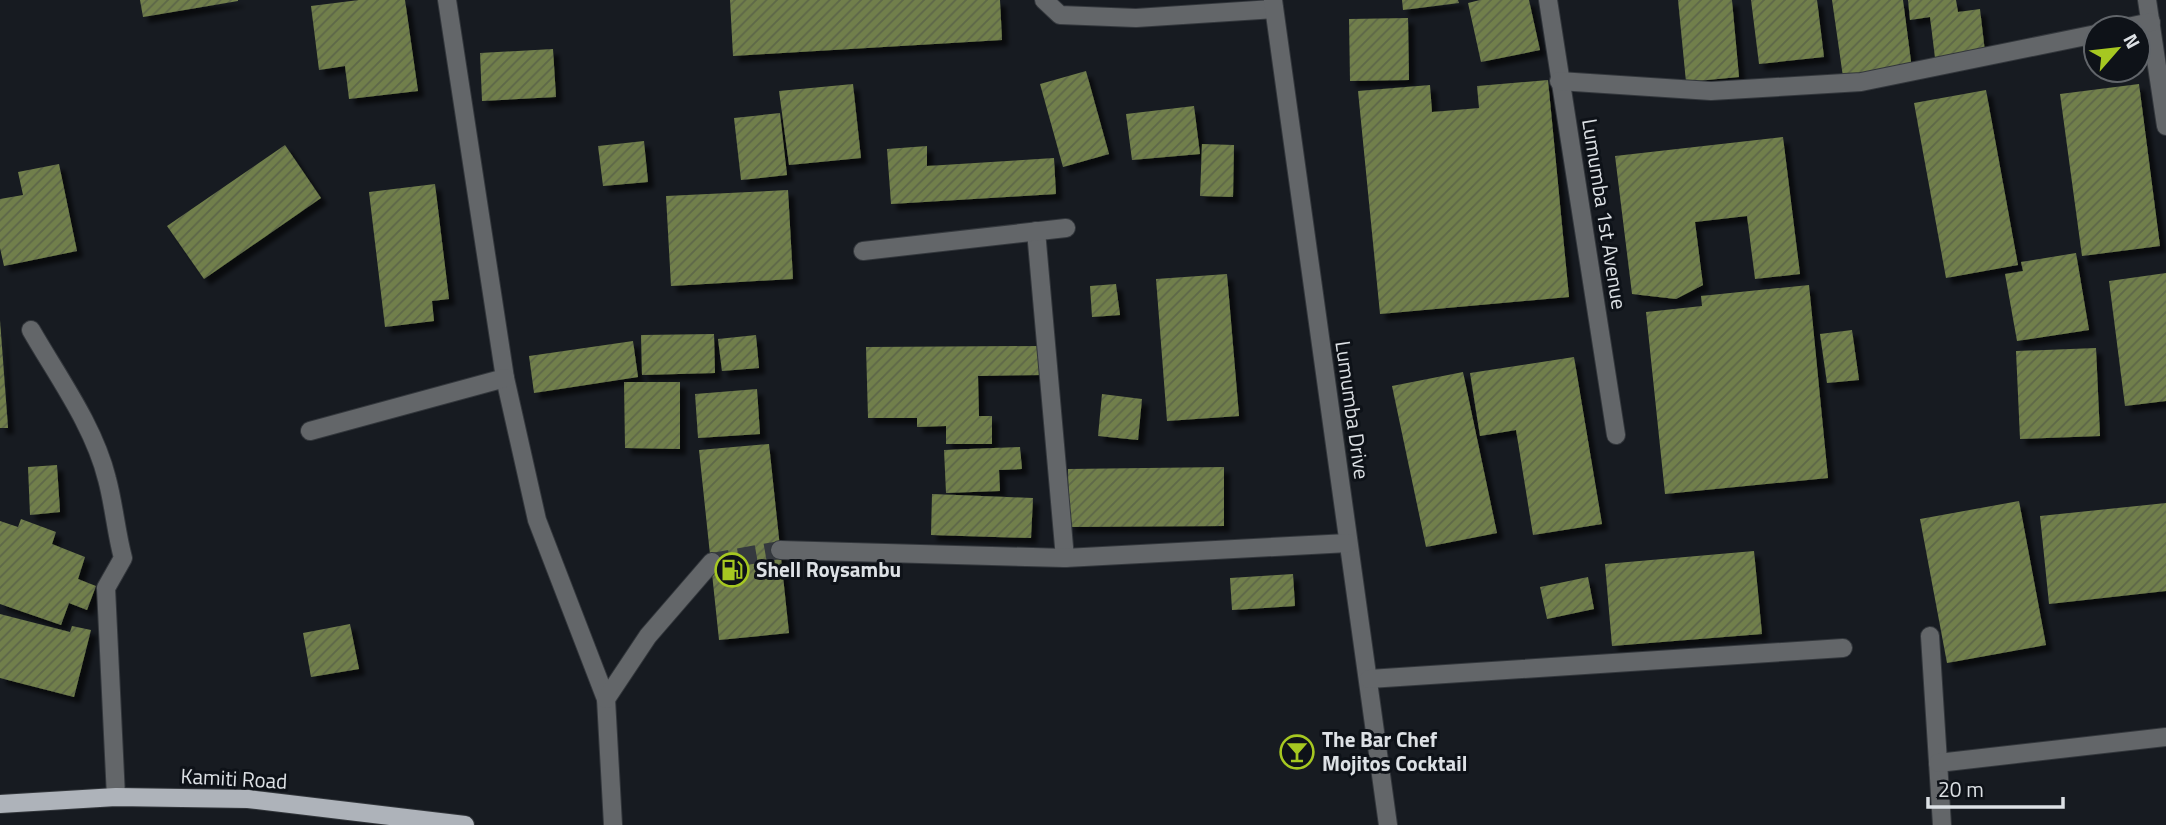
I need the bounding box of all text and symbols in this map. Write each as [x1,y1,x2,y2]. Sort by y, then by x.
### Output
north arrow [2082,14,2152,84]
text: N [2117,28,2148,53]
street label: Lumumba 1st Avenue [1574,116,1636,312]
street label: Lumumba Drive [1327,339,1379,481]
fuel station icon: Shell Roysambu [713,551,751,589]
place label: Shell Roysambu [756,553,901,585]
place label: The Bar Chef Mojitos Cocktail [1322,723,1467,779]
bar icon: The Bar Chef Mojitos Cocktail [1278,733,1316,771]
street label: Kamiti Road [180,759,288,797]
scale bar [1928,766,2063,810]
text: 20 m [1938,773,1984,805]

